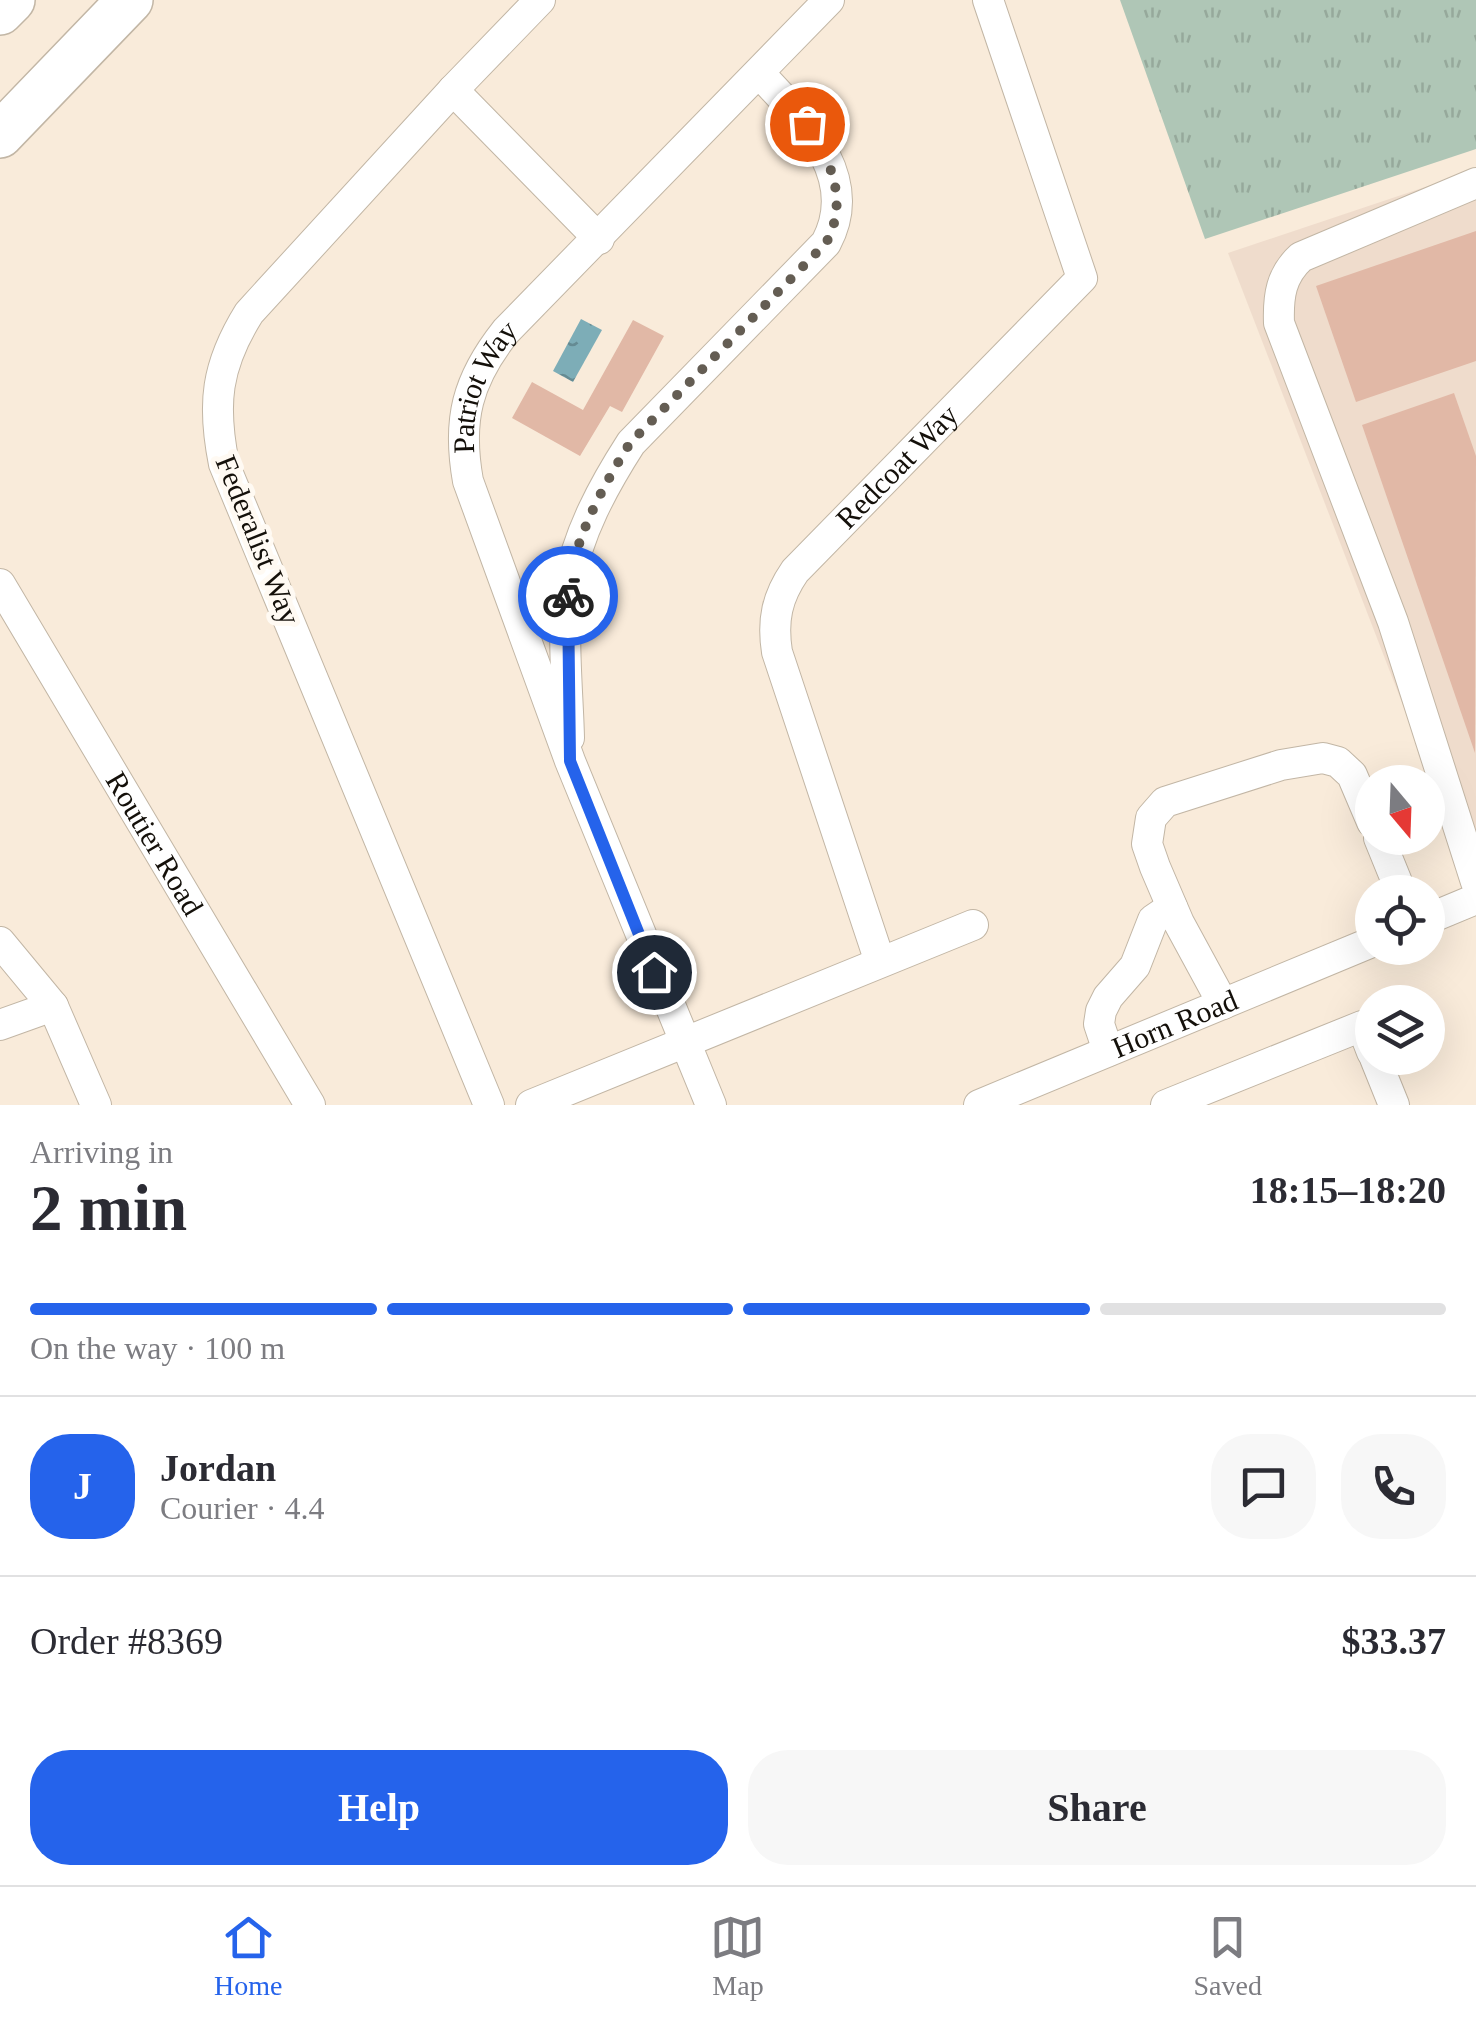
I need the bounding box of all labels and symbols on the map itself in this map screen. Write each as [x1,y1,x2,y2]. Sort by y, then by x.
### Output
pin [765,82,850,167]
street label: Patriot Way [447,313,523,454]
street label: Redcoat Way [829,398,964,535]
street label: Federalist Way [210,450,307,629]
courier [518,546,618,646]
north arrow [1355,765,1445,855]
street label: Routier Road [100,766,210,921]
pin [612,930,697,1015]
street label: Horn Road [1107,983,1242,1064]

